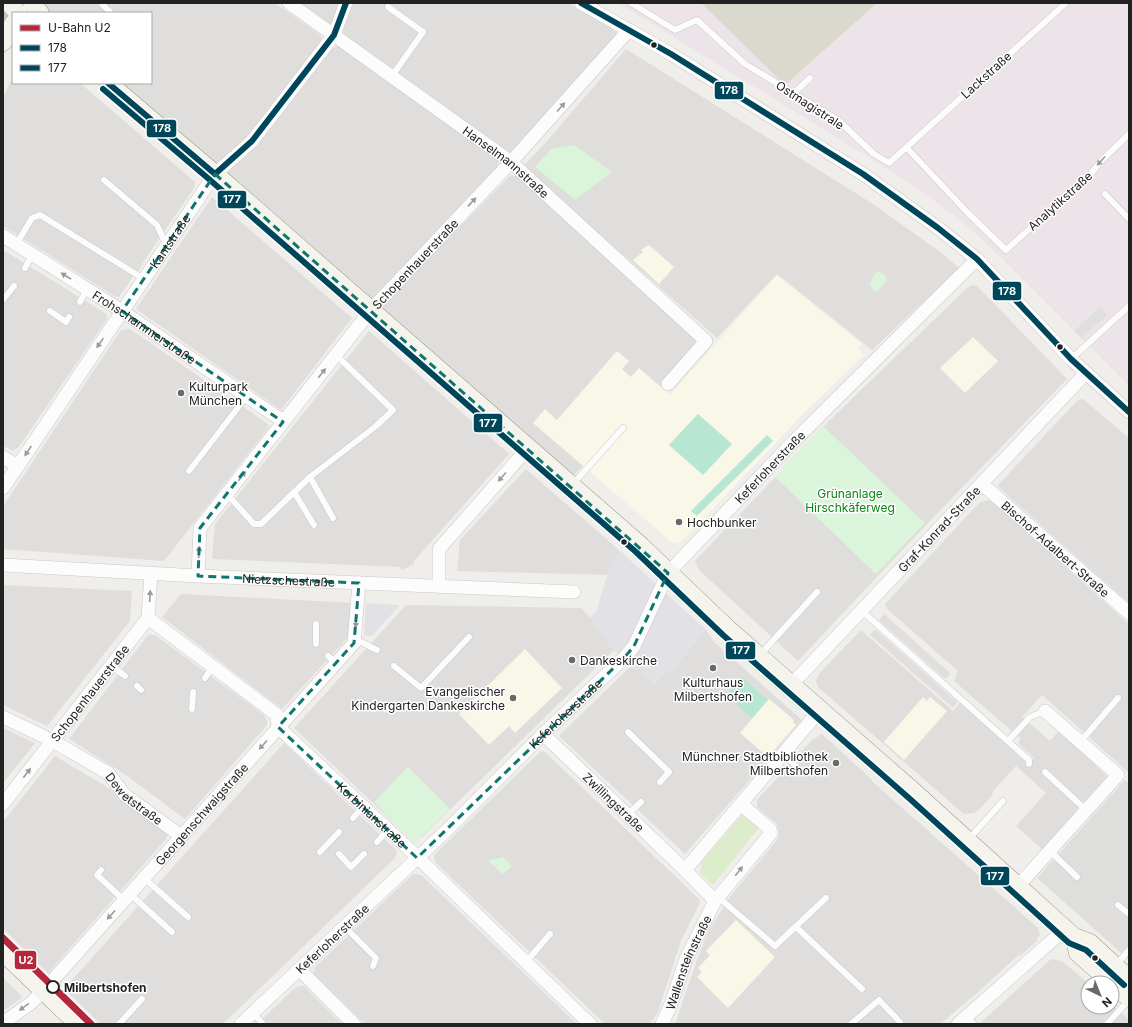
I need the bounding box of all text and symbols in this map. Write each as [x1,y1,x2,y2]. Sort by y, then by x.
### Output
legend [12,12,152,84]
text: U-Bahn U2 [48,20,111,35]
text: 178 [48,40,67,55]
unlabelled marker [649,40,659,50]
street label: Lackstraße [958,48,1014,102]
text: 177 [48,60,67,75]
street label: Ostmagistrale [773,77,847,133]
line badge: 178 [714,81,744,100]
text: 178 [720,83,738,97]
one-way arrow [556,102,565,112]
line badge: 178 [146,119,177,138]
text: 178 [153,121,171,135]
street label: Hanselmannstraße [460,123,552,201]
one-way arrow [1097,157,1106,166]
street label: Analytikstraße [1025,168,1095,234]
line badge: 177 [217,190,247,209]
text: 177 [223,192,241,206]
one-way arrow [468,197,477,208]
street label: Kantstraße [146,211,193,271]
street label: Schopenhauerstraße [369,215,461,312]
one-way arrow [60,272,72,279]
line badge: 178 [992,281,1022,301]
text: 178 [998,284,1016,298]
street label: Frohschammerstraße [90,287,199,367]
one-way arrow [96,338,104,349]
unlabelled marker [1055,342,1065,352]
one-way arrow [317,368,326,379]
place label: Kulturpark München [189,379,248,408]
marker: Kulturpark München [176,388,186,398]
line badge: 177 [473,413,503,433]
text: 177 [479,416,497,430]
street label: Keferloherstraße [731,427,808,506]
one-way arrow [24,446,32,456]
one-way arrow [237,470,246,481]
one-way arrow [497,472,507,482]
street label: Graf-Konrad-Straße [894,482,983,575]
park label: Grünanlage Hirschkäferweg [805,486,895,515]
street label: Bischof-Adalbert-Straße [999,497,1113,600]
place label: Hochbunker [687,515,757,530]
marker: Hochbunker [674,517,684,527]
unlabelled marker [619,537,629,547]
one-way arrow [196,545,202,558]
street label: Nietzschestraße [242,570,335,589]
one-way arrow [146,590,153,602]
one-way arrow [353,616,359,628]
street label: Schopenhauerstraße [47,641,132,744]
line badge: 177 [725,641,756,660]
text: 177 [732,643,750,657]
place label: Dankeskirche [580,653,657,668]
marker: Dankeskirche [567,655,577,665]
marker: Kulturhaus Milbertshofen [708,663,718,673]
street label: Keferloherstraße [525,675,605,752]
place label: Kulturhaus Milbertshofen [674,675,752,704]
place label: Evangelischer Kindergarten Dankeskirche [351,684,505,713]
marker: Evangelischer Kindergarten Dankeskirche [508,693,518,703]
one-way arrow [258,740,267,750]
place label: Münchner Stadtbibliothek Milbertshofen [682,749,828,778]
marker: Münchner Stadtbibliothek Milbertshofen [831,758,841,768]
street label: Georgenschwaigstraße [152,760,251,868]
one-way arrow [22,767,31,778]
street label: Dewetstraße [103,769,166,828]
street label: Zwillingstraße [580,769,648,835]
street label: Korbinianstraße [334,779,410,851]
one-way arrow [735,866,744,876]
line badge: 177 [980,866,1010,886]
text: 177 [986,869,1004,883]
street label: Keferloherstraße [292,900,372,976]
one-way arrow [106,910,116,920]
street label: Wallensteinstraße [662,913,714,1012]
line badge: U2 [14,950,37,970]
text: U2 [19,953,34,967]
unlabelled marker [1090,953,1100,963]
north arrow [1080,975,1120,1015]
marker: Milbertshofen [46,980,60,994]
place label: Milbertshofen [64,980,147,995]
text: N [1099,994,1115,1010]
one-way arrow [19,1003,29,1011]

